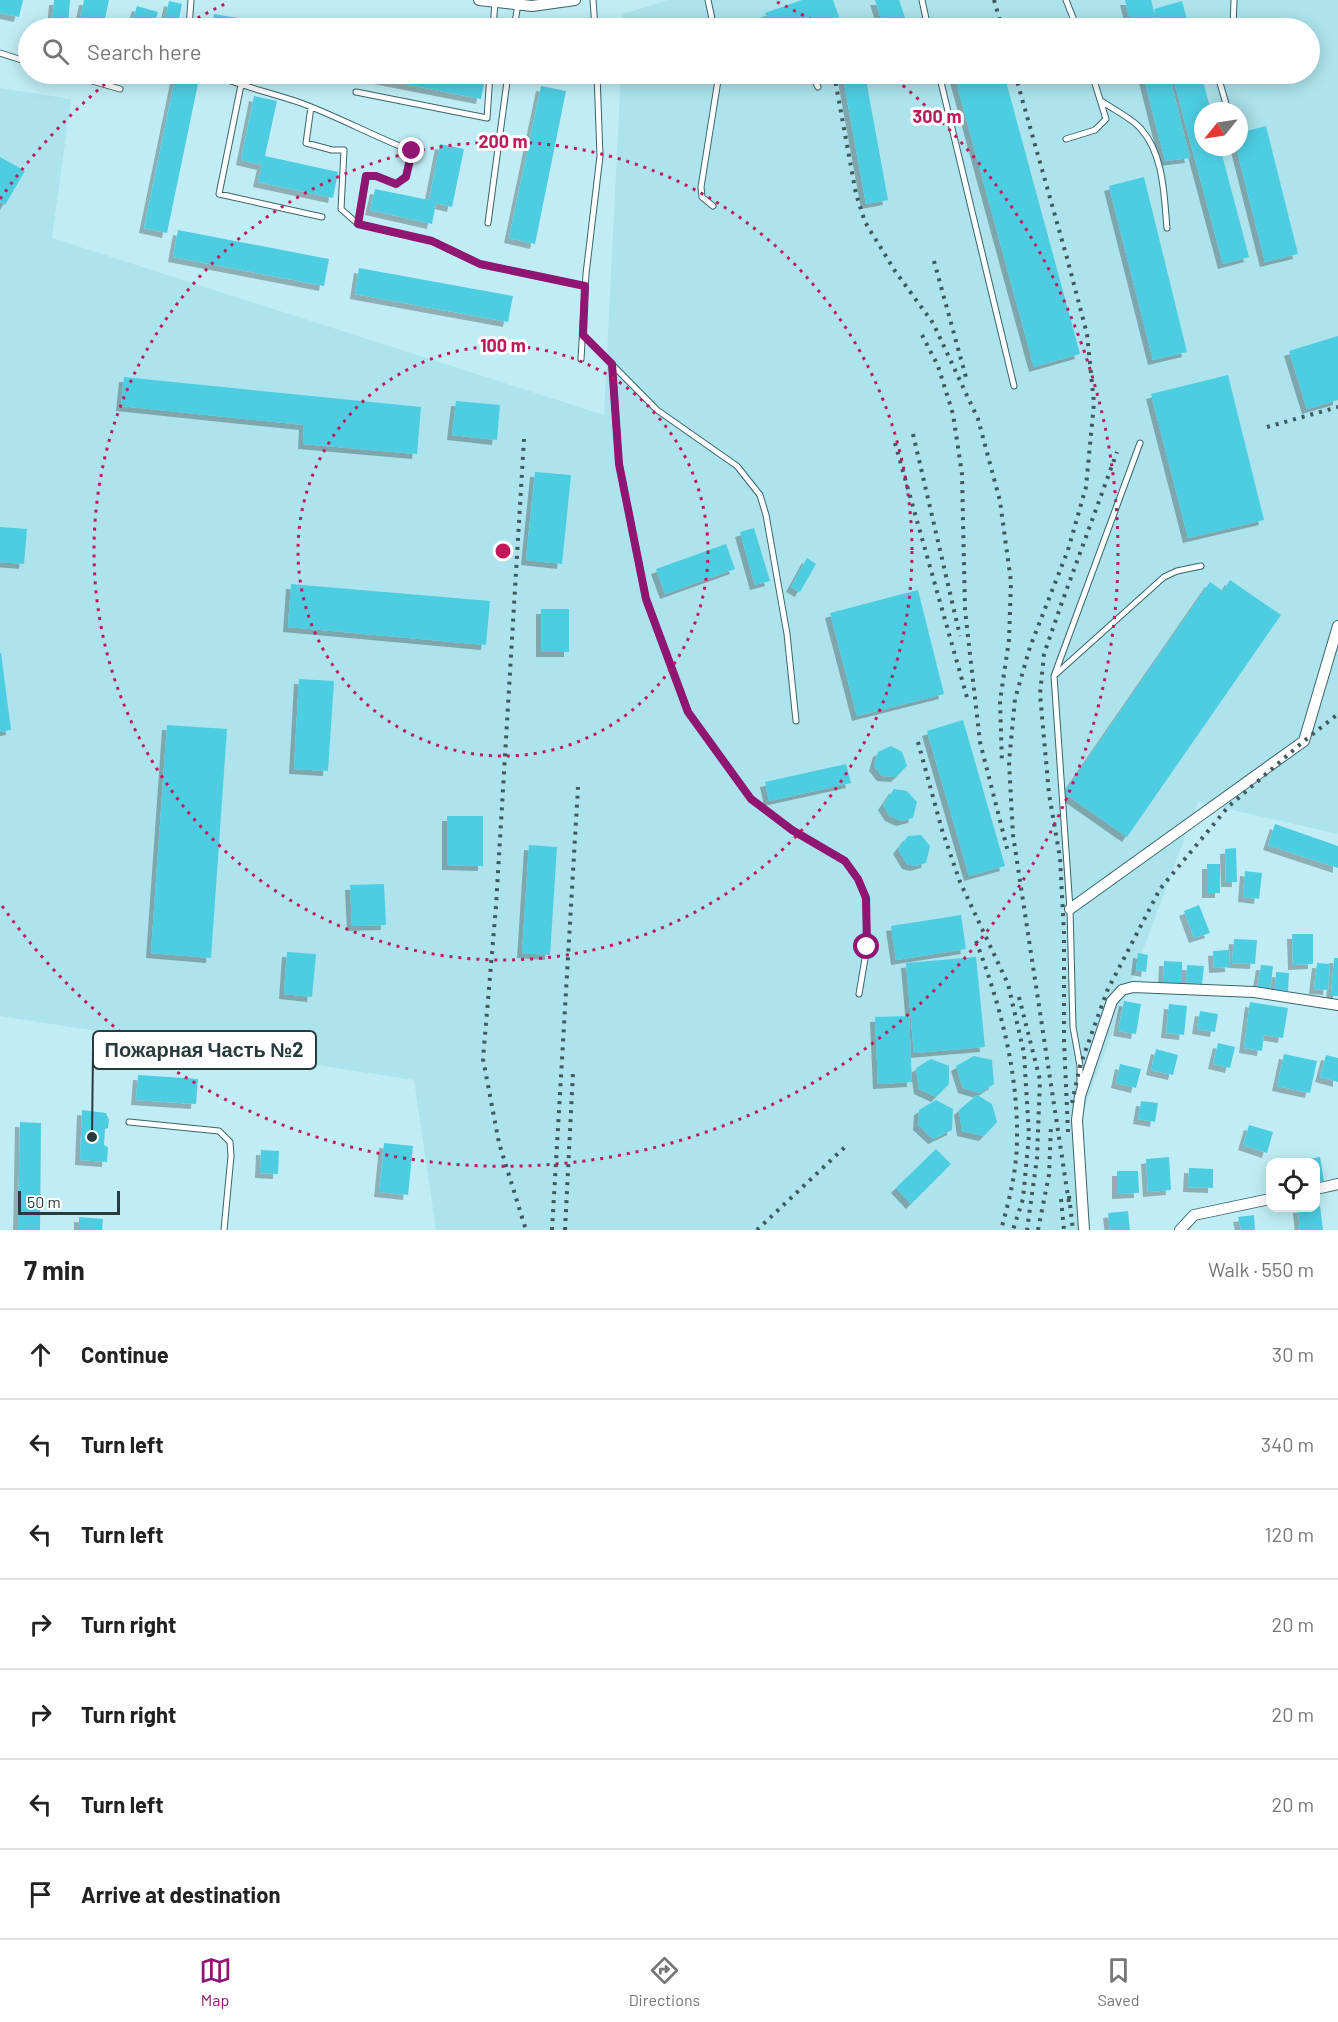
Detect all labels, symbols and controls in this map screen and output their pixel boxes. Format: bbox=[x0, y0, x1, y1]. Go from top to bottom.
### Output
search box bbox=[18, 18, 1320, 84]
icon: search bbox=[39, 35, 72, 68]
text: Search here bbox=[87, 38, 201, 64]
north arrow bbox=[1194, 102, 1248, 156]
text: 300 m bbox=[913, 105, 961, 127]
text: 200 m bbox=[478, 130, 528, 152]
route end bbox=[398, 137, 424, 163]
text: 100 m bbox=[480, 334, 526, 356]
centre of rings bbox=[493, 541, 513, 561]
route start bbox=[853, 933, 879, 959]
callout: Пожарная Часть №2 bbox=[93, 1031, 316, 1069]
text: Пожарная Часть №2 bbox=[105, 1037, 303, 1061]
map controls bbox=[1266, 1158, 1320, 1212]
button: locate bbox=[1266, 1158, 1320, 1212]
scale bar bbox=[18, 1188, 120, 1216]
text: 50 m bbox=[27, 1192, 61, 1211]
text: 7 min bbox=[24, 1254, 85, 1285]
text: Walk · 550 m bbox=[1208, 1257, 1314, 1281]
icon: ahead bbox=[24, 1338, 57, 1371]
text: Continue bbox=[81, 1341, 169, 1367]
text: 30 m bbox=[1272, 1342, 1314, 1366]
icon: left bbox=[24, 1428, 57, 1461]
text: Turn left bbox=[81, 1431, 164, 1457]
text: 340 m bbox=[1261, 1432, 1314, 1456]
icon: left bbox=[24, 1518, 57, 1551]
text: Turn left bbox=[81, 1521, 164, 1547]
text: 120 m bbox=[1264, 1522, 1314, 1546]
icon: right bbox=[24, 1608, 57, 1641]
text: Turn right bbox=[81, 1611, 176, 1637]
text: 20 m bbox=[1271, 1612, 1314, 1636]
icon: right bbox=[24, 1698, 57, 1731]
text: Turn right bbox=[81, 1701, 176, 1727]
text: 20 m bbox=[1271, 1702, 1314, 1726]
icon: left bbox=[24, 1788, 57, 1821]
text: Turn left bbox=[81, 1791, 164, 1817]
text: 20 m bbox=[1271, 1792, 1314, 1816]
icon: arrive bbox=[24, 1878, 57, 1911]
text: Arrive at destination bbox=[81, 1881, 280, 1907]
tab: Map bbox=[199, 1954, 232, 2009]
tab: Directions bbox=[629, 1954, 700, 2009]
tab: Saved bbox=[1097, 1954, 1139, 2009]

